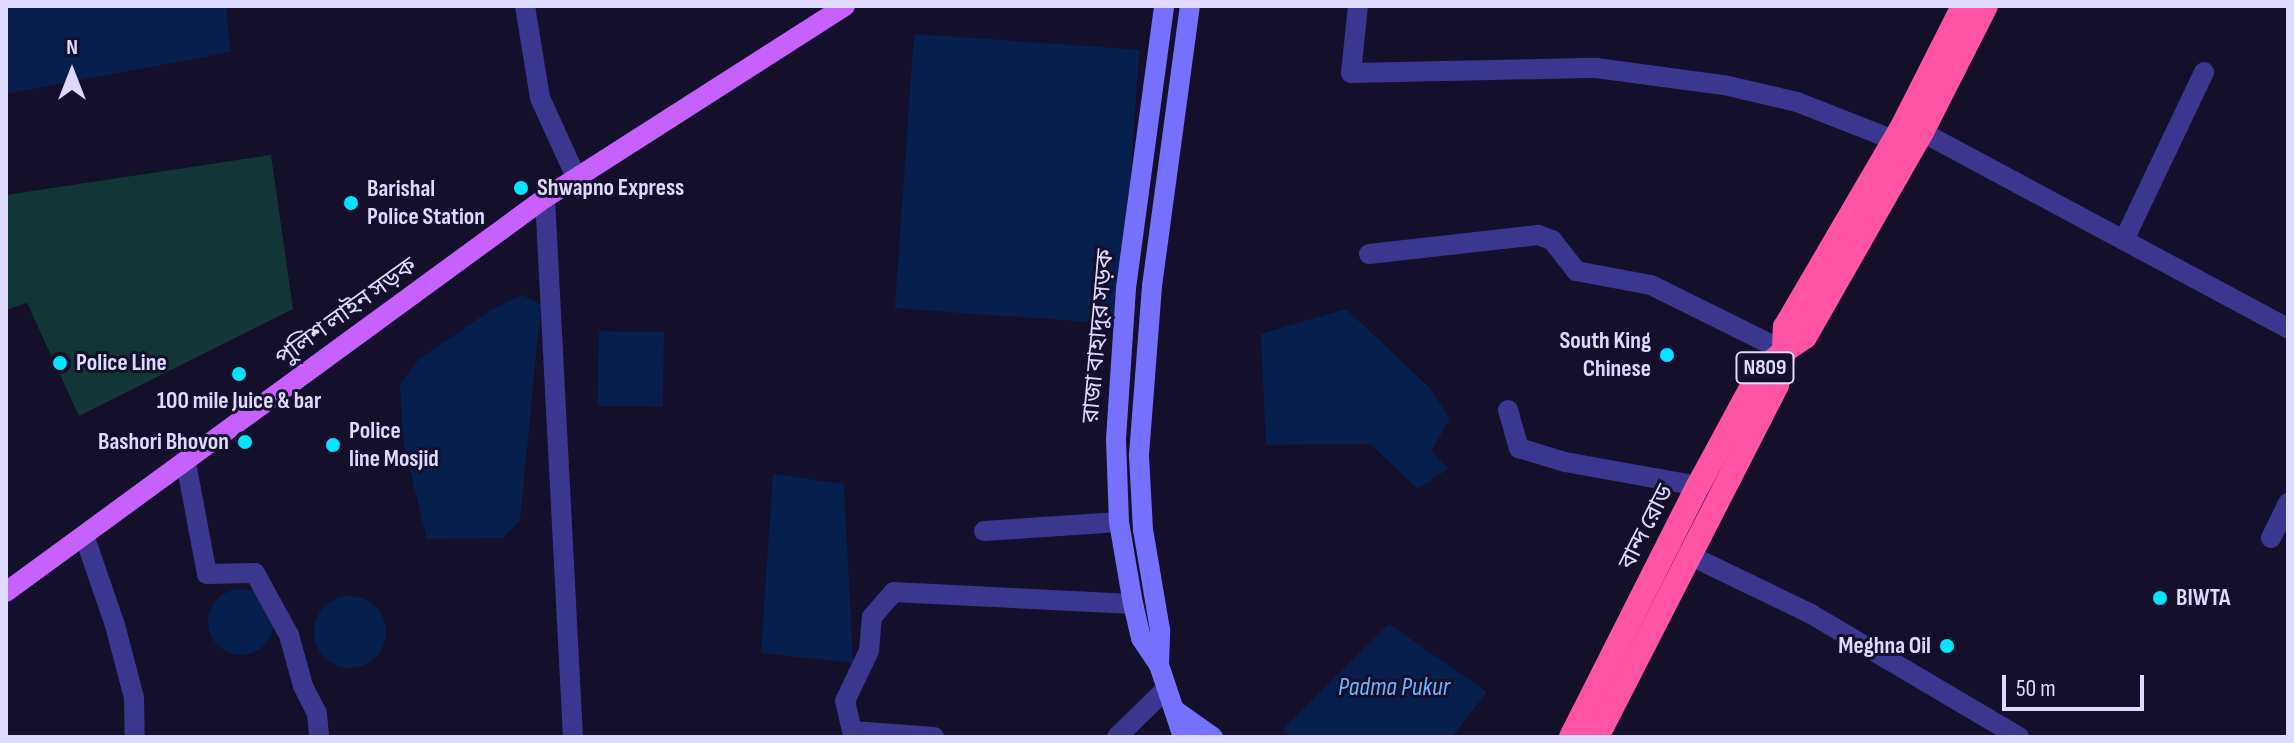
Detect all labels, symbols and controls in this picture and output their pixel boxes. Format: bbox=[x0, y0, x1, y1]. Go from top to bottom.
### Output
north arrow bbox=[32, 32, 112, 112]
text: N bbox=[66, 34, 78, 61]
place label: Shwapno Express bbox=[537, 174, 684, 202]
place label: Barishal Police Station bbox=[367, 175, 485, 231]
marker: Shwapno Express bbox=[512, 179, 530, 197]
marker: Barishal Police Station bbox=[342, 194, 360, 212]
street label: রাজা বাহাদুর সড়ক bbox=[1076, 248, 1120, 424]
street label: পুলিশ লাইন সড়ক bbox=[270, 251, 422, 373]
place label: South King Chinese bbox=[1559, 327, 1651, 383]
marker: South King Chinese bbox=[1658, 346, 1676, 364]
place label: Police Line bbox=[76, 349, 167, 377]
road number: N809 bbox=[1735, 350, 1795, 386]
marker: Police Line bbox=[51, 354, 69, 372]
marker: 100 mile Juice & bar bbox=[230, 365, 248, 383]
place label: 100 mile Juice & bar bbox=[157, 387, 321, 415]
place label: Police line Mosjid bbox=[349, 417, 439, 473]
place label: Bashori Bhovon bbox=[98, 428, 229, 456]
marker: Bashori Bhovon bbox=[236, 433, 254, 451]
marker: Police line Mosjid bbox=[324, 436, 342, 454]
street label: বান্দ রোড bbox=[1612, 480, 1680, 574]
place label: BIWTA bbox=[2176, 584, 2230, 612]
marker: BIWTA bbox=[2151, 589, 2169, 607]
place label: Meghna Oil bbox=[1838, 632, 1931, 660]
marker: Meghna Oil bbox=[1938, 637, 1956, 655]
scale bar bbox=[2006, 659, 2148, 709]
water label: Padma Pukur bbox=[1338, 672, 1450, 704]
text: 50 m bbox=[2016, 674, 2056, 703]

